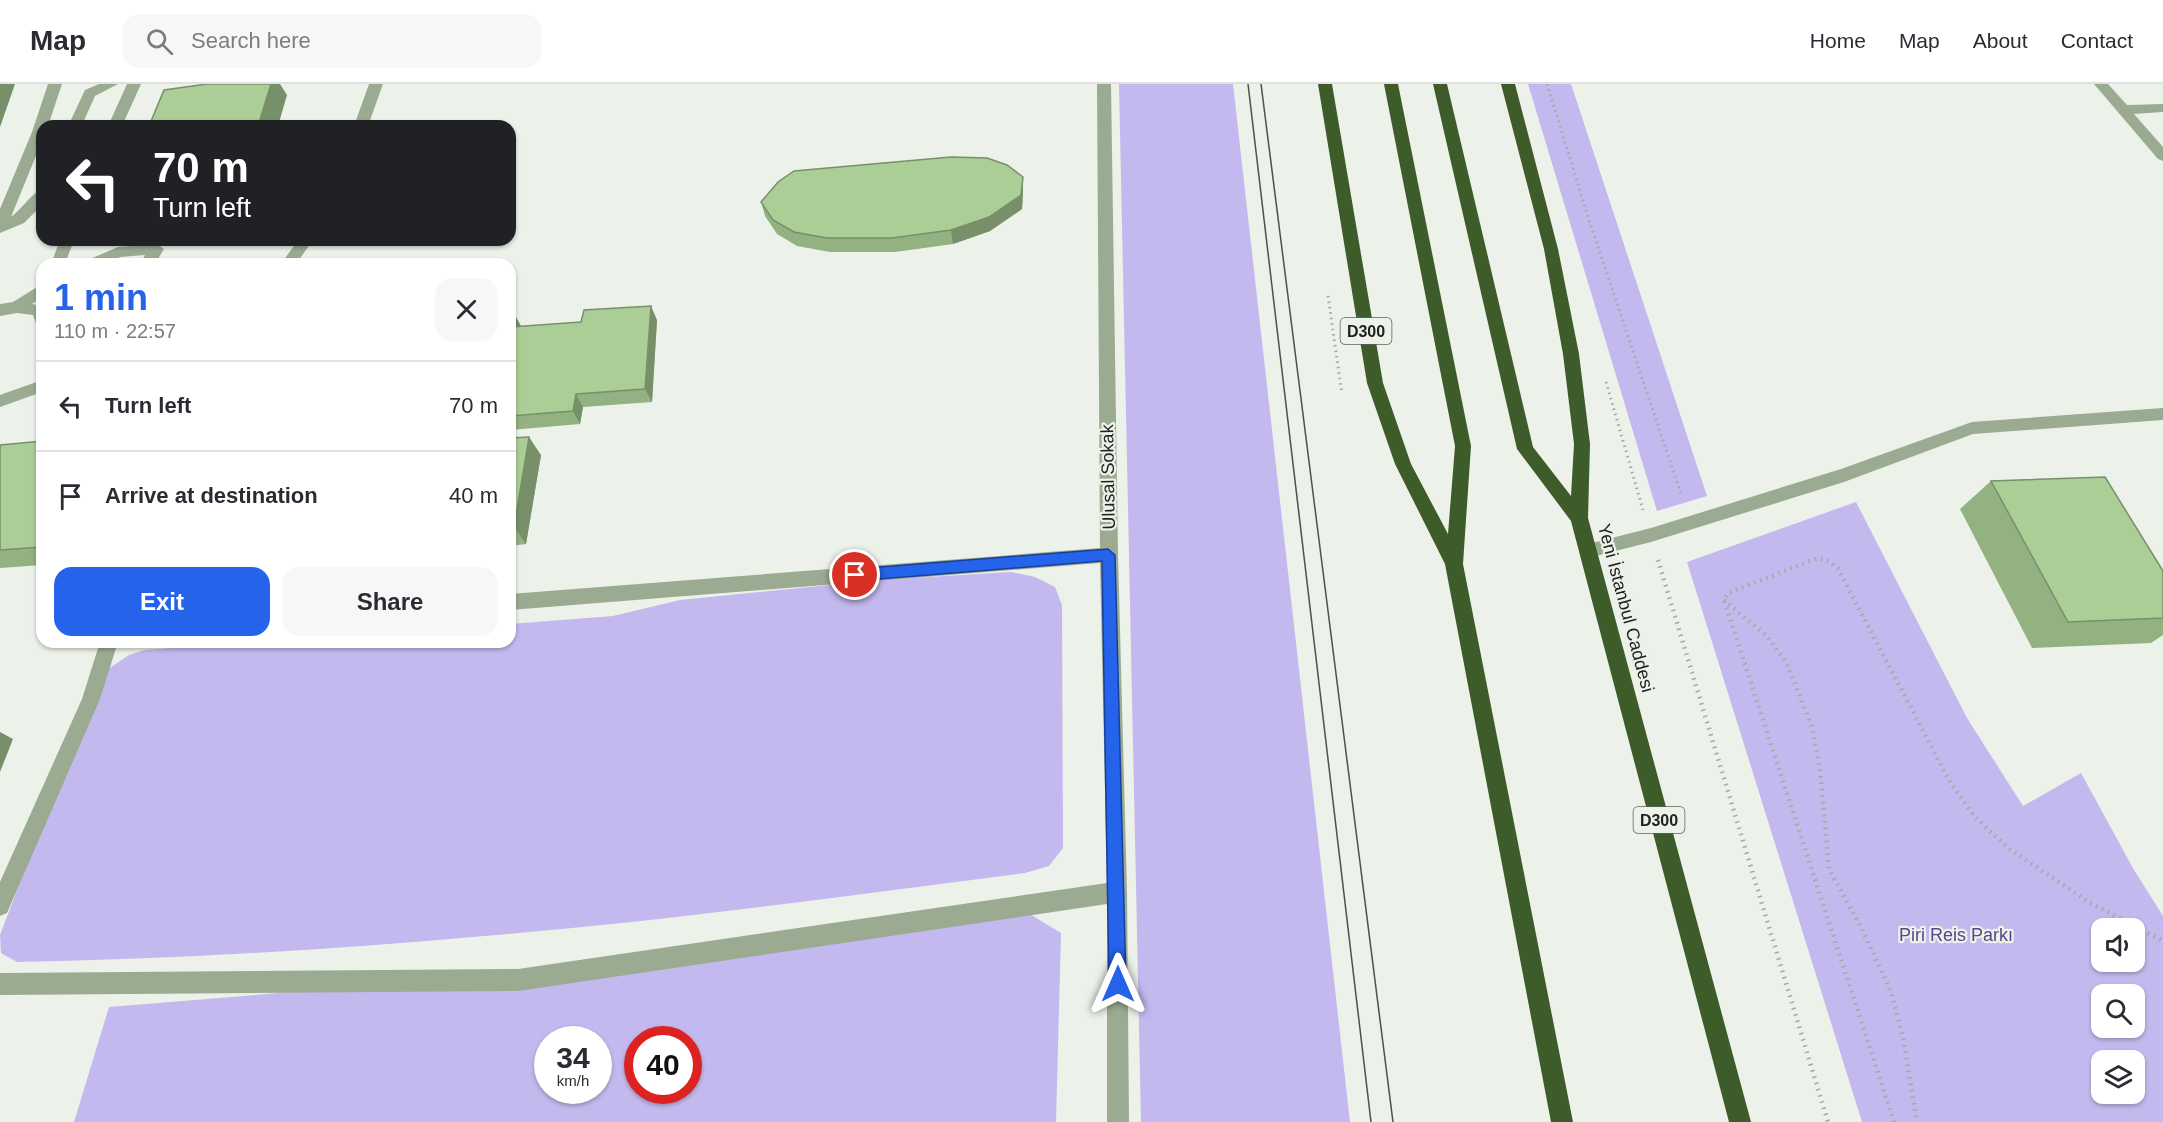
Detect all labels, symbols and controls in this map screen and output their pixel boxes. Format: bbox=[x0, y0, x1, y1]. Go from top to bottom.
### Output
search box bbox=[122, 14, 542, 68]
text: Map bbox=[30, 25, 86, 56]
icon: search bbox=[143, 25, 176, 58]
text: Search here bbox=[191, 28, 311, 53]
text: Home bbox=[1810, 29, 1866, 52]
text: Map bbox=[1899, 29, 1940, 52]
text: About bbox=[1973, 29, 2028, 52]
text: Contact bbox=[2061, 29, 2133, 52]
icon: left bbox=[54, 144, 132, 222]
text: 70 m bbox=[153, 144, 249, 191]
text: Turn left bbox=[153, 193, 251, 223]
text: 1 min bbox=[54, 277, 148, 318]
button: close bbox=[435, 278, 498, 341]
road number: D300 bbox=[1340, 318, 1392, 344]
text: 110 m · 22:57 bbox=[54, 320, 176, 342]
icon: left bbox=[54, 390, 87, 423]
text: Turn left bbox=[105, 393, 191, 418]
text: 70 m bbox=[449, 393, 498, 418]
street label: Ulusal Sokak bbox=[1097, 423, 1119, 530]
icon: arrive bbox=[54, 480, 87, 513]
text: Arrive at destination bbox=[105, 483, 318, 508]
text: 40 m bbox=[449, 483, 498, 508]
street label: Yeni İstanbul Caddesi bbox=[1594, 522, 1658, 694]
pin bbox=[829, 549, 880, 600]
icon: arrive bbox=[838, 558, 871, 591]
button: Exit bbox=[54, 567, 270, 636]
button: Share bbox=[282, 567, 498, 636]
road number: D300 bbox=[1634, 807, 1684, 833]
map controls bbox=[2091, 918, 2145, 1104]
button: sound bbox=[2091, 918, 2145, 972]
park label: Piri Reis Parkı bbox=[1899, 925, 2013, 945]
position arrow bbox=[1086, 952, 1150, 1016]
button: search bbox=[2091, 984, 2145, 1038]
speed limit sign: 40 bbox=[624, 1026, 702, 1104]
text: 34 bbox=[556, 1041, 590, 1074]
button: layers bbox=[2091, 1050, 2145, 1104]
text: km/h bbox=[557, 1072, 589, 1089]

